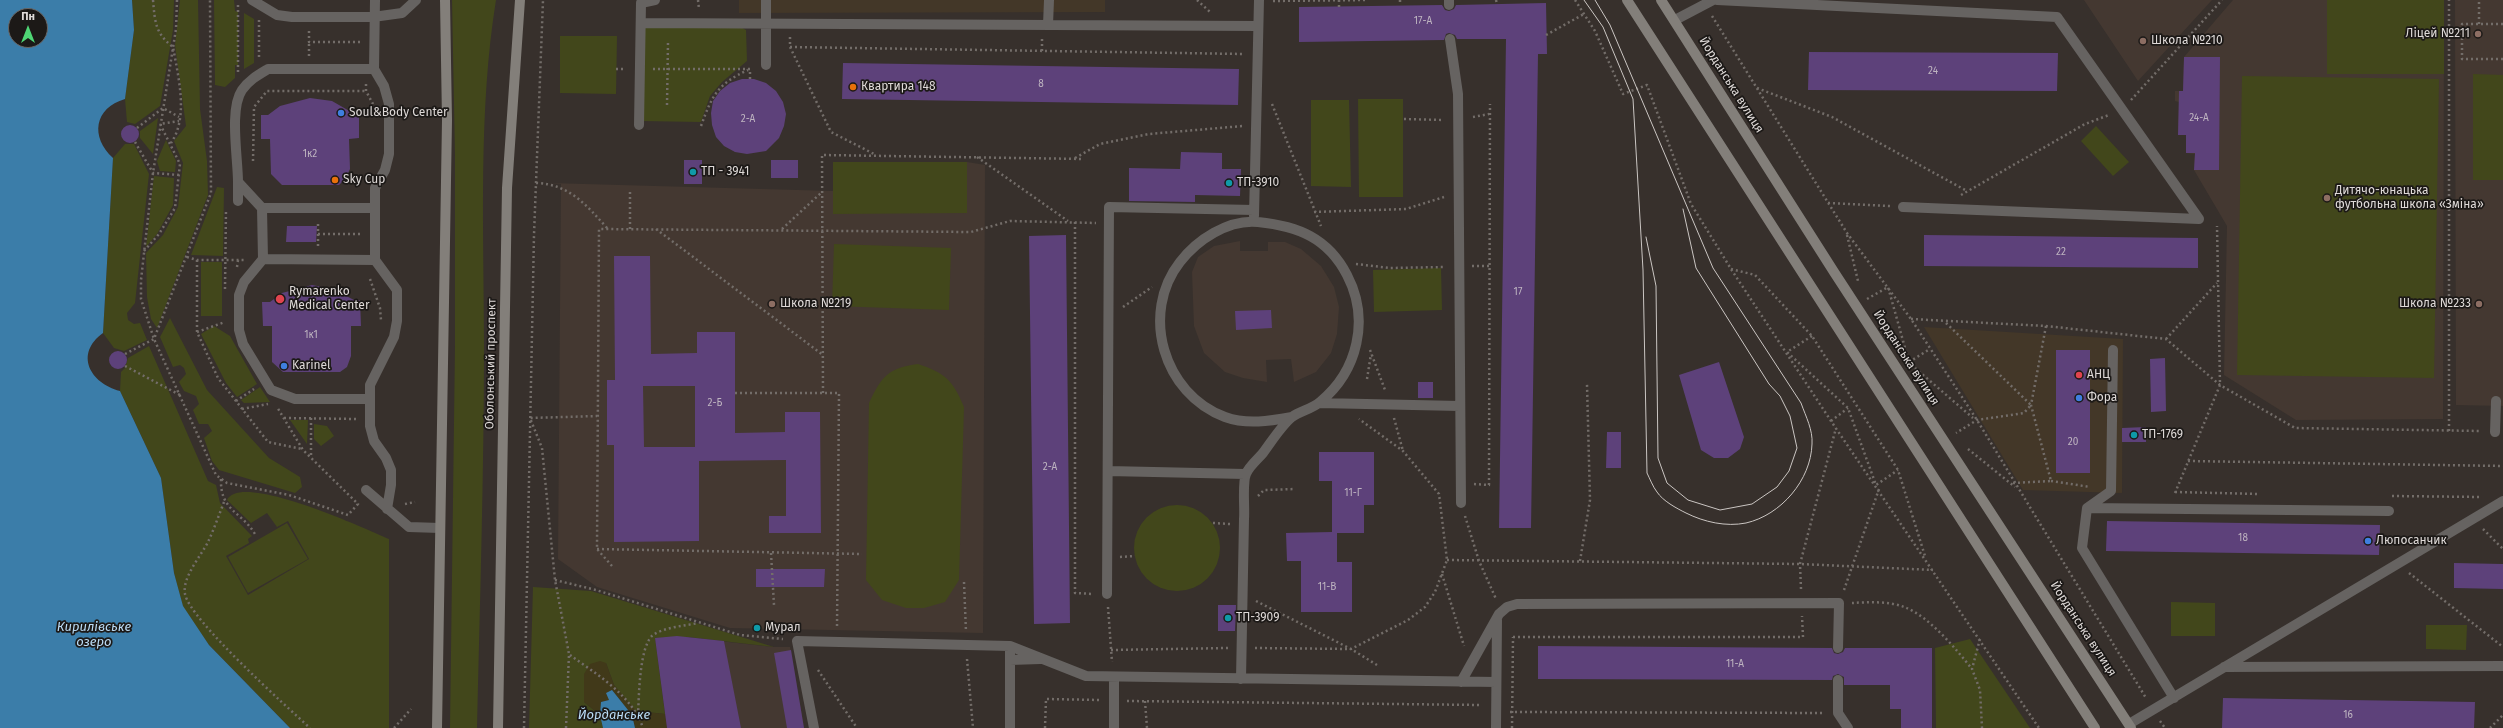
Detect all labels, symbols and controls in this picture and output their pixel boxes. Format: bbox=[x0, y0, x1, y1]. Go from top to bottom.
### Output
north arrow bbox=[8, 8, 48, 48]
text: Пн bbox=[21, 10, 35, 23]
house number: 17-А bbox=[1414, 15, 1432, 27]
place label: Ліцей №211 bbox=[2406, 27, 2470, 41]
marker: Ліцей №211 bbox=[2473, 29, 2483, 39]
street label: Йорданська вулиця bbox=[1696, 34, 1766, 136]
place label: Школа №210 bbox=[2151, 34, 2223, 48]
marker: Школа №210 bbox=[2138, 36, 2148, 46]
house number: 24 bbox=[1928, 65, 1938, 77]
house number: 8 bbox=[1038, 78, 1044, 90]
place label: Квартира 148 bbox=[861, 80, 936, 94]
marker: Квартира 148 bbox=[848, 82, 858, 92]
place label: Soul&Body Center bbox=[349, 106, 448, 120]
marker: Soul&Body Center bbox=[336, 108, 346, 118]
house number: 24-А bbox=[2189, 112, 2209, 124]
house number: 2-А bbox=[741, 113, 755, 125]
house number: 1к2 bbox=[303, 148, 317, 160]
place label: ТП - 3941 bbox=[701, 165, 749, 179]
marker: ТП - 3941 bbox=[688, 167, 698, 177]
place label: Sky Cup bbox=[343, 173, 385, 187]
marker: Sky Cup bbox=[330, 175, 340, 185]
place label: ТП-3910 bbox=[1237, 176, 1279, 190]
marker: ТП-3910 bbox=[1224, 178, 1234, 188]
place label: Дитячо-юнацька футбольна школа «Зміна» bbox=[2335, 184, 2484, 212]
marker: Дитячо-юнацька футбольна школа «Зміна» bbox=[2322, 193, 2332, 203]
house number: 22 bbox=[2056, 246, 2066, 258]
place label: Rymarenko Medical Center bbox=[289, 285, 370, 313]
house number: 17 bbox=[1514, 286, 1522, 298]
marker: Rymarenko Medical Center bbox=[274, 293, 286, 305]
place label: Школа №219 bbox=[780, 297, 851, 311]
place label: Школа №233 bbox=[2399, 297, 2471, 311]
street label: Оболонський проспект bbox=[483, 298, 499, 430]
marker: Школа №219 bbox=[767, 299, 777, 309]
marker: Школа №233 bbox=[2474, 299, 2484, 309]
street label: Йорданська вулиця bbox=[1870, 308, 1942, 408]
house number: 1к1 bbox=[304, 329, 318, 341]
place label: Karinel bbox=[292, 359, 331, 373]
marker: Karinel bbox=[279, 361, 289, 371]
place label: АНЦ bbox=[2087, 368, 2110, 382]
marker: АНЦ bbox=[2074, 370, 2084, 380]
place label: Фора bbox=[2087, 391, 2117, 405]
marker: Фора bbox=[2074, 393, 2084, 403]
house number: 2-Б bbox=[708, 397, 722, 409]
place label: ТП-1769 bbox=[2142, 428, 2183, 442]
marker: ТП-1769 bbox=[2129, 430, 2139, 440]
house number: 20 bbox=[2068, 436, 2078, 448]
house number: 2-А bbox=[1043, 461, 1057, 473]
house number: 11-Г bbox=[1344, 487, 1362, 499]
house number: 18 bbox=[2238, 532, 2248, 544]
place label: Люпосанчик bbox=[2376, 534, 2447, 548]
marker: Люпосанчик bbox=[2363, 536, 2373, 546]
street label: Йорданська вулиця bbox=[2047, 579, 2119, 679]
house number: 11-В bbox=[1318, 581, 1336, 593]
place label: ТП-3909 bbox=[1236, 611, 1279, 625]
marker: ТП-3909 bbox=[1223, 613, 1233, 623]
water label: Кирилівське озеро bbox=[57, 619, 131, 650]
place label: Мурал bbox=[765, 621, 801, 635]
marker: Мурал bbox=[752, 623, 762, 633]
house number: 11-А bbox=[1726, 658, 1744, 670]
water label: Йорданське bbox=[578, 707, 650, 723]
house number: 16 bbox=[2343, 709, 2353, 721]

